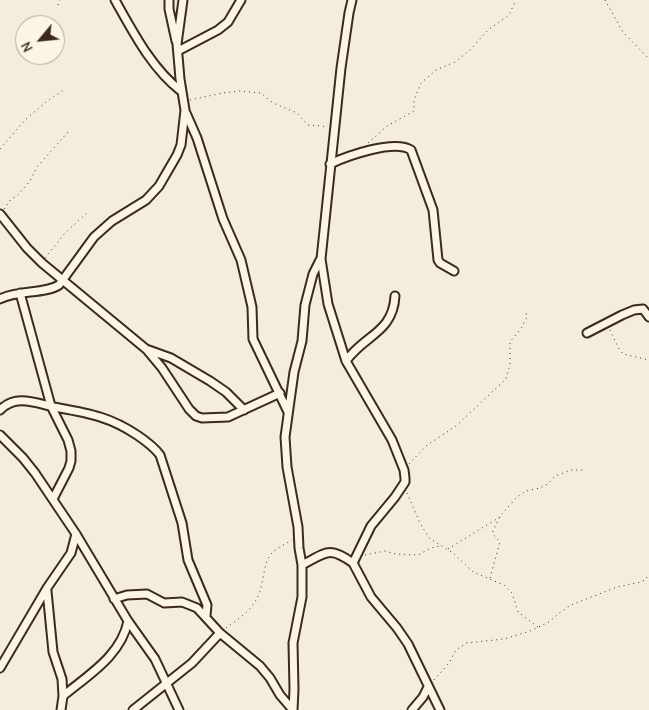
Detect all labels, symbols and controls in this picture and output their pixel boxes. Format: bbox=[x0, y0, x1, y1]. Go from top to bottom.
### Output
north arrow bbox=[15, 15, 65, 65]
text: N bbox=[18, 39, 37, 55]

